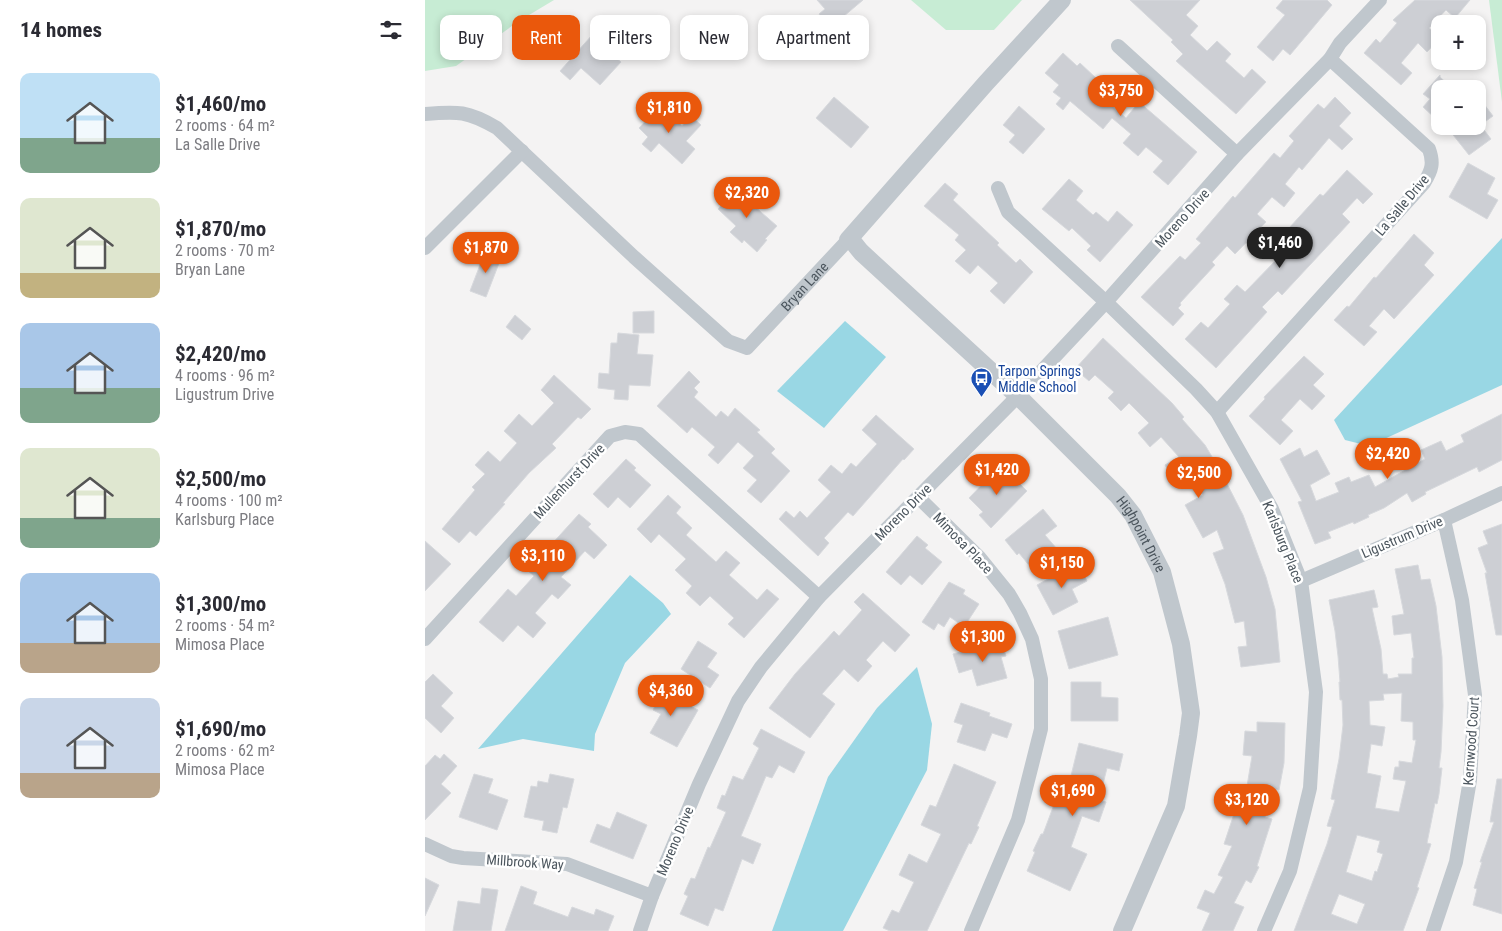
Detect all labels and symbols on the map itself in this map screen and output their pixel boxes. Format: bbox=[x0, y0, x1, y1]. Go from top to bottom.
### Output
pin: $3,750 bbox=[1080, 74, 1162, 117]
pin: $1,810 bbox=[628, 92, 710, 134]
street label: La Salle Drive bbox=[1372, 171, 1432, 239]
pin: $2,320 bbox=[706, 176, 788, 219]
street label: Moreno Drive bbox=[1152, 185, 1213, 251]
pin: $1,460 bbox=[1239, 226, 1321, 269]
pin: $1,870 bbox=[445, 232, 527, 274]
street label: Bryan Lane bbox=[778, 258, 832, 314]
place label: Tarpon Springs Middle School bbox=[998, 363, 1081, 395]
bus stop icon: Tarpon Springs Middle School bbox=[970, 367, 994, 398]
pin: $2,420 bbox=[1347, 438, 1429, 480]
street label: Mullenhurst Drive bbox=[530, 440, 608, 522]
pin: $1,420 bbox=[956, 454, 1038, 496]
pin: $2,500 bbox=[1158, 456, 1240, 499]
street label: Moreno Drive bbox=[871, 480, 935, 544]
street label: Highpoint Drive bbox=[1113, 493, 1169, 575]
street label: Karlsburg Place bbox=[1259, 499, 1307, 586]
street label: Mimosa Place bbox=[930, 509, 996, 577]
street label: Ligustrum Drive bbox=[1359, 513, 1445, 561]
pin: $3,110 bbox=[502, 540, 584, 582]
pin: $1,150 bbox=[1021, 546, 1103, 589]
pin: $1,300 bbox=[942, 620, 1024, 663]
pin: $4,360 bbox=[630, 674, 712, 717]
street label: Kernwood Court bbox=[1460, 696, 1482, 786]
pin: $1,690 bbox=[1032, 774, 1114, 817]
pin: $3,120 bbox=[1206, 784, 1288, 826]
street label: Moreno Drive bbox=[653, 804, 697, 878]
street label: Millbrook Way bbox=[486, 851, 564, 873]

